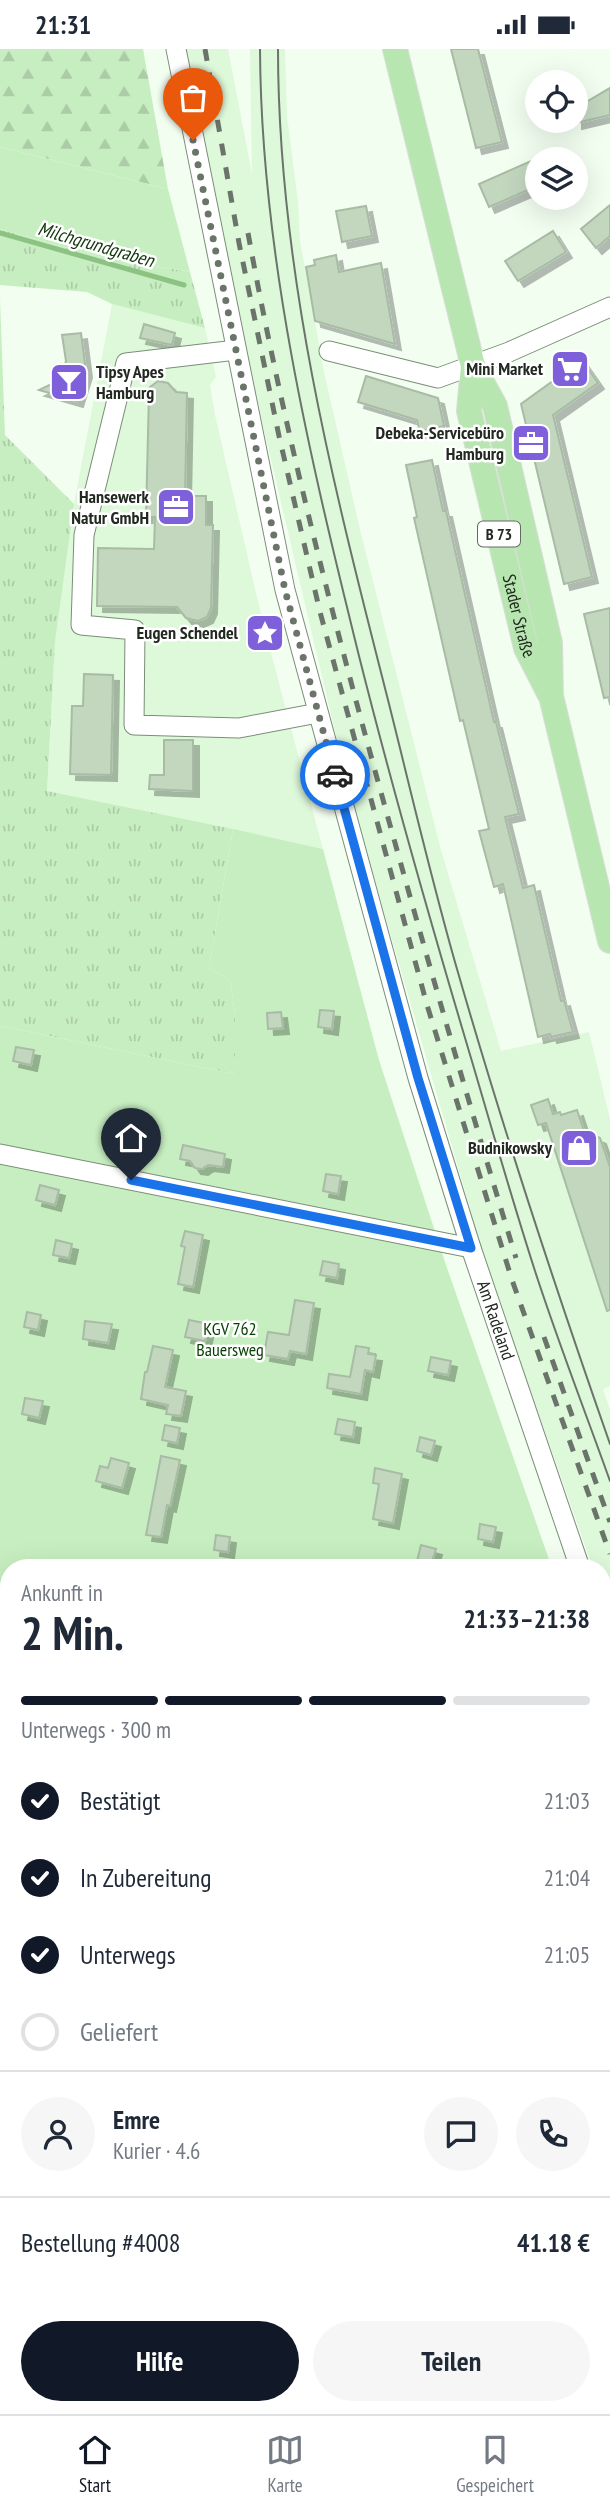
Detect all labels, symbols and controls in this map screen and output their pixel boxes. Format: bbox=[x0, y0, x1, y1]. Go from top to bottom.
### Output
text: 21:31 bbox=[35, 8, 91, 41]
pin bbox=[163, 68, 223, 140]
map controls bbox=[525, 70, 588, 210]
button: locate bbox=[525, 70, 588, 133]
icon: bag bbox=[174, 79, 212, 117]
button: layers bbox=[525, 147, 588, 210]
water label: Milchgrundgraben bbox=[35, 216, 158, 272]
supermarket icon: Mini Market bbox=[549, 348, 591, 390]
place label: Mini Market bbox=[466, 357, 544, 380]
place label: Tipsy Apes Hamburg bbox=[96, 360, 164, 404]
bar icon: Tipsy Apes Hamburg bbox=[48, 361, 90, 403]
place label: Debeka-Servicebüro Hamburg bbox=[376, 421, 504, 465]
office icon: Debeka-Servicebüro Hamburg bbox=[510, 422, 552, 464]
place label: Hansewerk Natur GmbH bbox=[71, 485, 150, 529]
office icon: Hansewerk Natur GmbH bbox=[155, 486, 197, 528]
road number: B 73 bbox=[478, 521, 520, 547]
street label: Stader Straße bbox=[498, 572, 541, 661]
place icon: Eugen Schendel bbox=[244, 612, 286, 654]
place label: Eugen Schendel bbox=[137, 621, 239, 644]
courier bbox=[300, 740, 370, 810]
icon: car bbox=[316, 756, 354, 794]
pin bbox=[101, 1108, 161, 1180]
icon: home bbox=[112, 1119, 150, 1157]
shop icon: Budnikowsky bbox=[558, 1127, 600, 1169]
place label: Budnikowsky bbox=[468, 1136, 553, 1159]
street label: Am Radeland bbox=[472, 1277, 520, 1363]
park label: KGV 762 Bauersweg bbox=[196, 1317, 264, 1361]
text: Ankunft in bbox=[21, 1578, 103, 1607]
text: 21:33–21:38 bbox=[463, 1602, 590, 1635]
text: 2 Min. bbox=[21, 1603, 124, 1663]
text: Unterwegs · 300 m bbox=[21, 1715, 171, 1744]
icon: check bbox=[21, 1782, 59, 1820]
text: Bestätigt bbox=[80, 1784, 161, 1817]
text: 21:03 bbox=[544, 1786, 590, 1815]
icon: check bbox=[21, 1859, 59, 1897]
text: In Zubereitung bbox=[80, 1861, 211, 1894]
text: 21:04 bbox=[544, 1863, 590, 1892]
icon: check bbox=[21, 1936, 59, 1974]
text: Unterwegs bbox=[80, 1938, 175, 1971]
text: 21:05 bbox=[544, 1940, 590, 1969]
text: Geliefert bbox=[80, 2015, 158, 2048]
button: person bbox=[21, 2097, 95, 2171]
button: chat bbox=[424, 2097, 498, 2171]
button: phone bbox=[516, 2097, 590, 2171]
text: Emre bbox=[113, 2103, 160, 2136]
text: Kurier · 4.6 bbox=[113, 2136, 200, 2165]
text: Bestellung #4008 bbox=[21, 2226, 181, 2259]
text: 41.18 € bbox=[517, 2226, 590, 2259]
button: Hilfe bbox=[21, 2321, 299, 2401]
button: Teilen bbox=[313, 2321, 590, 2401]
tab: Start bbox=[76, 2431, 114, 2497]
tab: Karte bbox=[266, 2431, 304, 2497]
tab: Gespeichert bbox=[456, 2431, 534, 2497]

